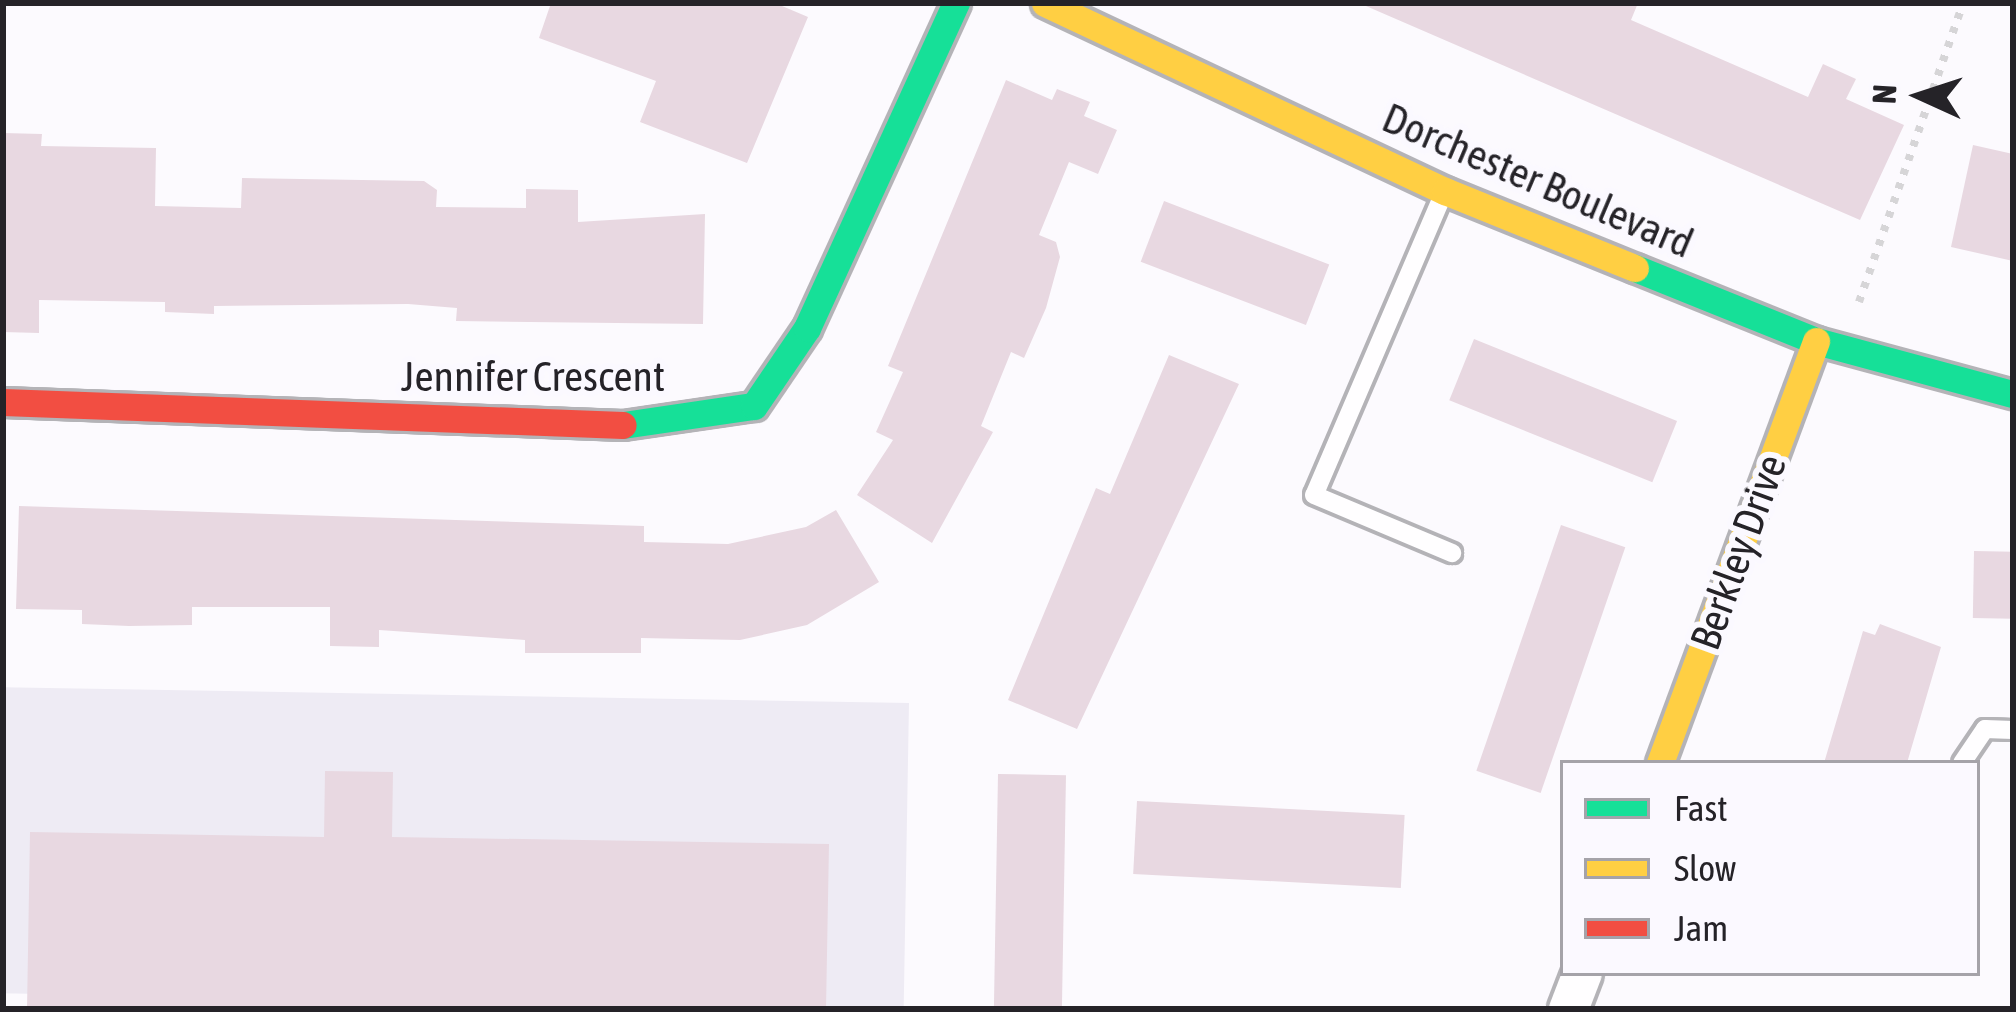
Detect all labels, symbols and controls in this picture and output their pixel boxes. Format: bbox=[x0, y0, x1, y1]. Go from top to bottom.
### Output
north arrow bbox=[1860, 36, 1980, 156]
text: N bbox=[1865, 83, 1904, 105]
street label: Dorchester Boulevard bbox=[1375, 92, 1701, 268]
street label: Jennifer Crescent bbox=[401, 351, 665, 401]
street label: Berkley Drive bbox=[1679, 448, 1797, 656]
legend bbox=[1560, 760, 1980, 976]
text: Fast bbox=[1674, 787, 1728, 829]
text: Slow bbox=[1674, 847, 1736, 889]
text: Jam bbox=[1674, 907, 1728, 949]

